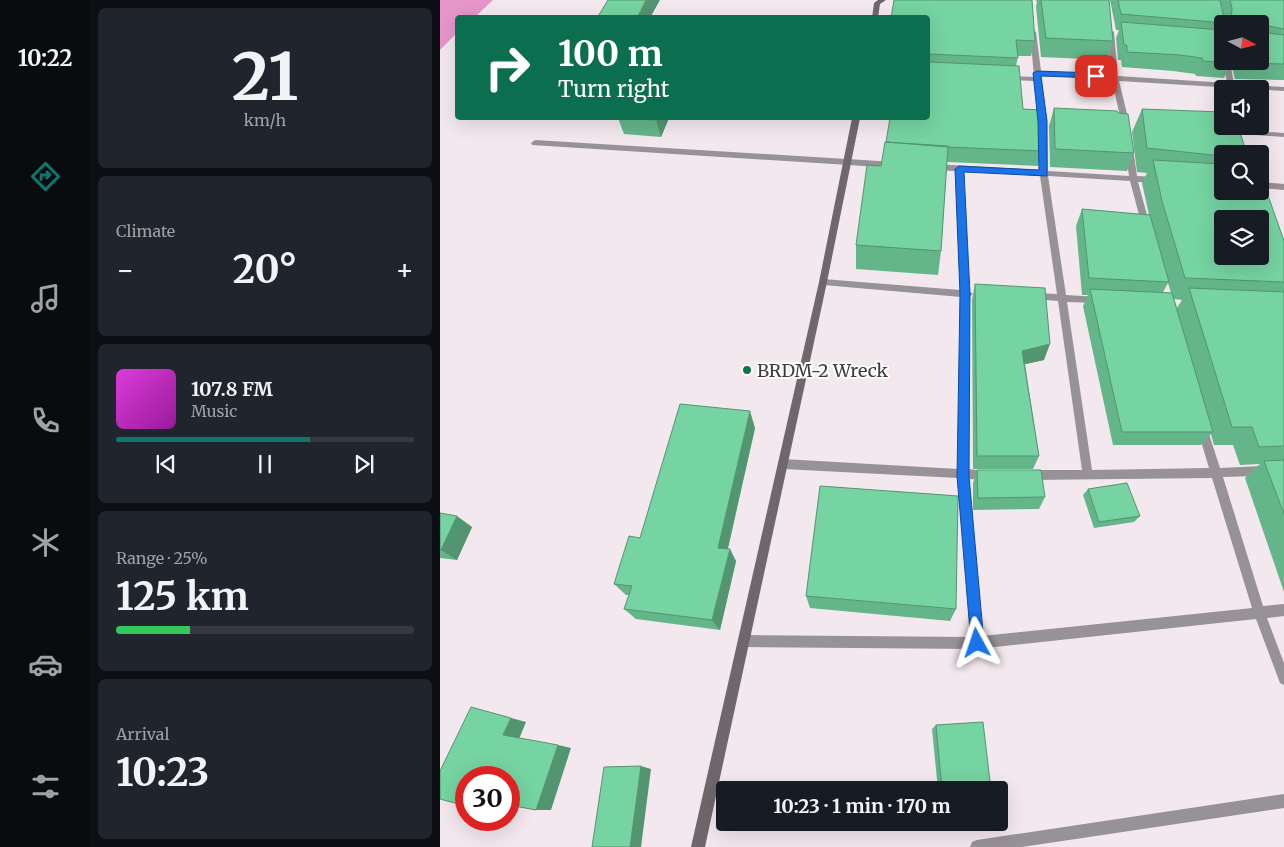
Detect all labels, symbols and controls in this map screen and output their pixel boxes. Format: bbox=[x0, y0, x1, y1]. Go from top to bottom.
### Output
north arrow bbox=[1214, 15, 1269, 70]
map controls bbox=[1214, 15, 1269, 265]
text: 100 m bbox=[558, 32, 663, 76]
icon: right bbox=[475, 35, 540, 100]
text: 21 bbox=[232, 36, 298, 118]
text: 10:22 bbox=[18, 44, 72, 72]
pin bbox=[1075, 55, 1117, 97]
icon: arrive bbox=[1082, 62, 1110, 90]
text: Turn right bbox=[558, 75, 669, 103]
button: sound bbox=[1214, 80, 1269, 135]
text: km/h bbox=[244, 110, 286, 130]
button: search bbox=[1214, 145, 1269, 200]
icon: directions bbox=[28, 159, 63, 194]
button: layers bbox=[1214, 210, 1269, 265]
text: Climate bbox=[116, 221, 175, 241]
text: 20° bbox=[233, 246, 297, 293]
text: − bbox=[116, 252, 135, 288]
text: + bbox=[395, 252, 414, 288]
icon: music bbox=[28, 281, 63, 316]
place label: BRDM-2 Wreck bbox=[757, 359, 889, 382]
marker: BRDM-2 Wreck bbox=[741, 364, 753, 376]
text: 107.8 FM bbox=[191, 377, 273, 401]
text: Music bbox=[191, 401, 237, 421]
icon: phone bbox=[28, 403, 63, 438]
icon: previous bbox=[152, 450, 180, 478]
icon: pause bbox=[251, 450, 279, 478]
icon: next bbox=[350, 450, 378, 478]
icon: climate bbox=[28, 525, 63, 560]
text: Range · 25% bbox=[116, 548, 207, 568]
text: 125 km bbox=[116, 573, 249, 620]
position arrow bbox=[950, 616, 1002, 668]
icon: car bbox=[28, 647, 63, 682]
text: Arrival bbox=[116, 724, 169, 744]
text: 10:23 bbox=[116, 749, 209, 796]
speed limit sign: 30 bbox=[455, 766, 520, 831]
icon: filters bbox=[28, 769, 63, 804]
text: 10:23 · 1 min · 170 m bbox=[773, 794, 951, 818]

